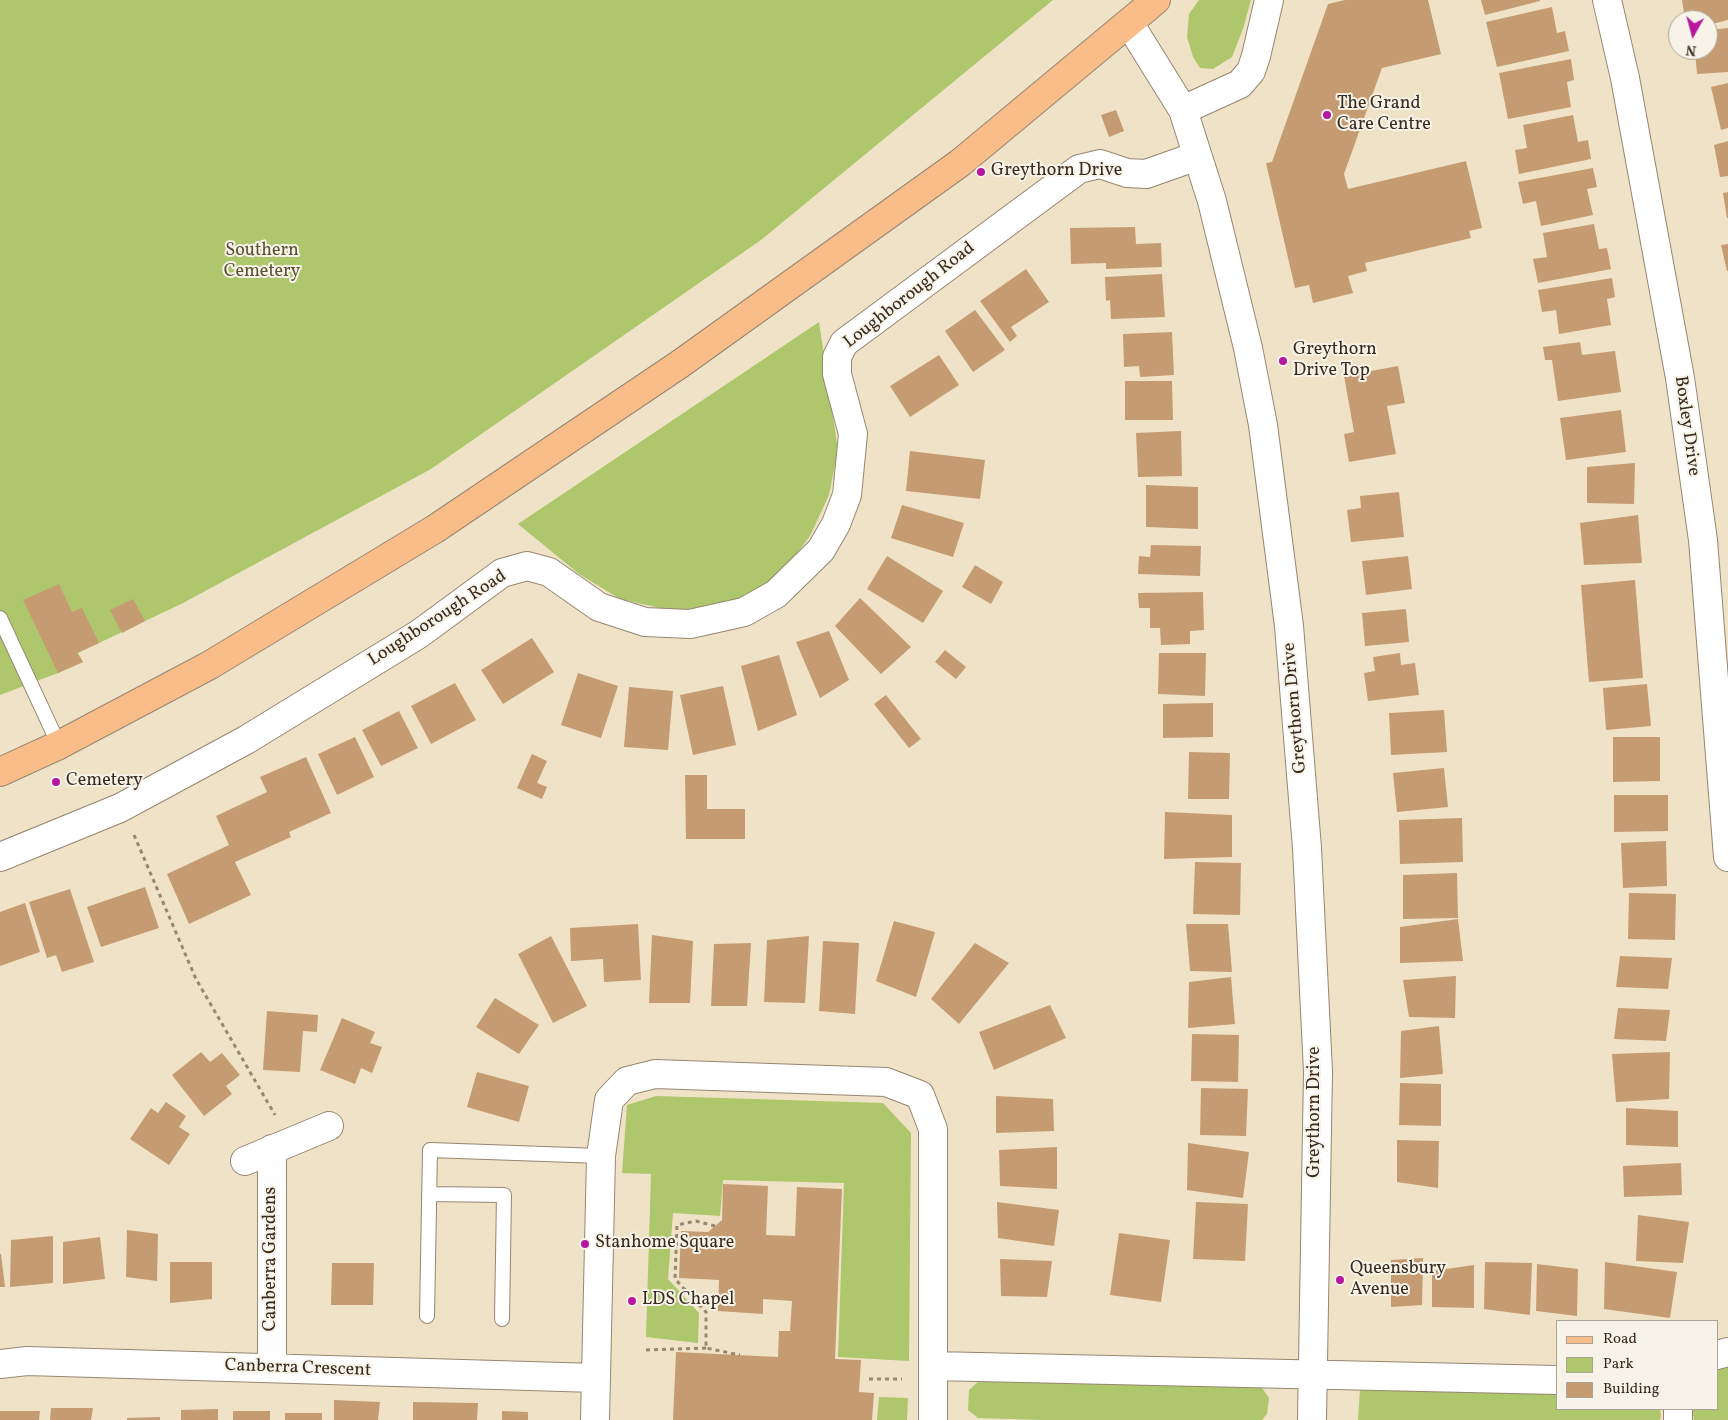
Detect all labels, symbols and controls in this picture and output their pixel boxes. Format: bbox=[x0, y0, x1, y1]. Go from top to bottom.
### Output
north arrow bbox=[1668, 10, 1718, 60]
text: N bbox=[1685, 39, 1697, 59]
place label: The Grand Care Centre bbox=[1337, 94, 1431, 136]
marker: The Grand Care Centre bbox=[1321, 109, 1333, 121]
place label: Greythorn Drive bbox=[991, 161, 1122, 183]
marker: Greythorn Drive bbox=[975, 166, 987, 178]
street label: Loughborough Road bbox=[840, 238, 980, 354]
park label: Southern Cemetery bbox=[224, 241, 300, 284]
place label: Greythorn Drive Top bbox=[1293, 340, 1377, 382]
marker: Greythorn Drive Top bbox=[1277, 355, 1289, 367]
street label: Boxley Drive bbox=[1668, 375, 1704, 477]
street label: Loughborough Road bbox=[365, 566, 511, 672]
street label: Greythorn Drive bbox=[1280, 642, 1312, 774]
place label: Cemetery bbox=[66, 771, 143, 793]
marker: Cemetery bbox=[50, 776, 62, 788]
street label: Greythorn Drive bbox=[1305, 1046, 1327, 1178]
street label: Canberra Gardens bbox=[261, 1187, 283, 1331]
place label: Stanhome Square bbox=[595, 1233, 734, 1255]
marker: Stanhome Square bbox=[579, 1238, 591, 1250]
place label: Queensbury Avenue bbox=[1350, 1259, 1446, 1302]
marker: Queensbury Avenue bbox=[1334, 1274, 1346, 1286]
place label: LDS Chapel bbox=[642, 1290, 734, 1312]
marker: LDS Chapel bbox=[626, 1295, 638, 1307]
legend bbox=[1556, 1320, 1718, 1410]
text: Road bbox=[1603, 1329, 1637, 1350]
text: Park bbox=[1603, 1354, 1634, 1375]
street label: Canberra Crescent bbox=[224, 1356, 372, 1382]
text: Building bbox=[1603, 1379, 1659, 1400]

